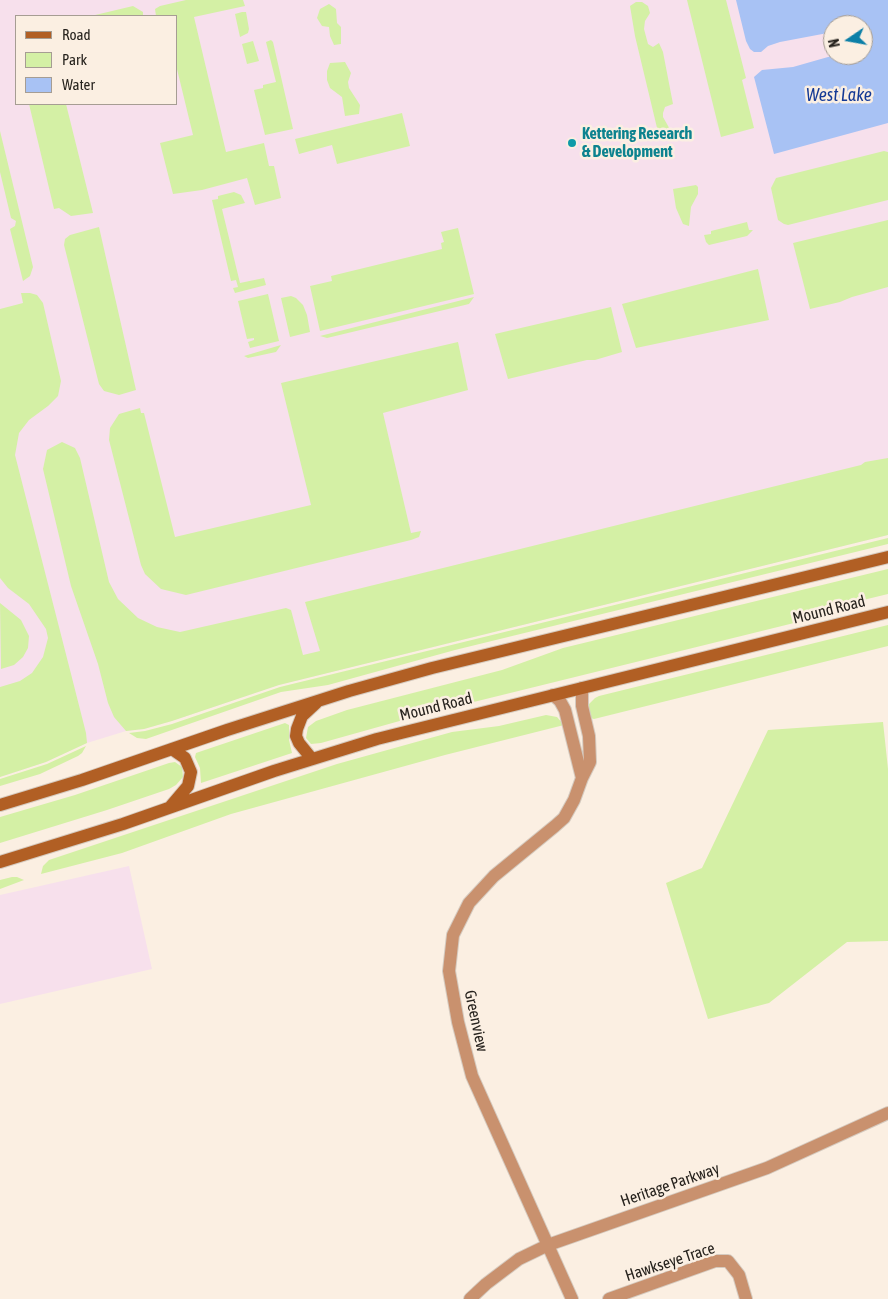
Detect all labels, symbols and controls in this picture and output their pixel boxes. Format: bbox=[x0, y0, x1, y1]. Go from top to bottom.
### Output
legend bbox=[15, 15, 178, 105]
north arrow bbox=[823, 15, 873, 65]
text: Road bbox=[62, 26, 91, 43]
text: N bbox=[826, 37, 843, 49]
text: Park bbox=[62, 51, 87, 68]
text: Water bbox=[62, 76, 95, 93]
water label: West Lake bbox=[806, 84, 872, 106]
place label: Kettering Research & Development bbox=[582, 124, 692, 162]
marker: Kettering Research & Development bbox=[566, 137, 578, 149]
street label: Mound Road bbox=[791, 592, 867, 628]
street label: Mound Road bbox=[398, 689, 474, 725]
street label: Greenview bbox=[460, 989, 492, 1053]
street label: Heritage Parkway bbox=[618, 1159, 722, 1211]
street label: Hawkseye Trace bbox=[623, 1238, 717, 1286]

